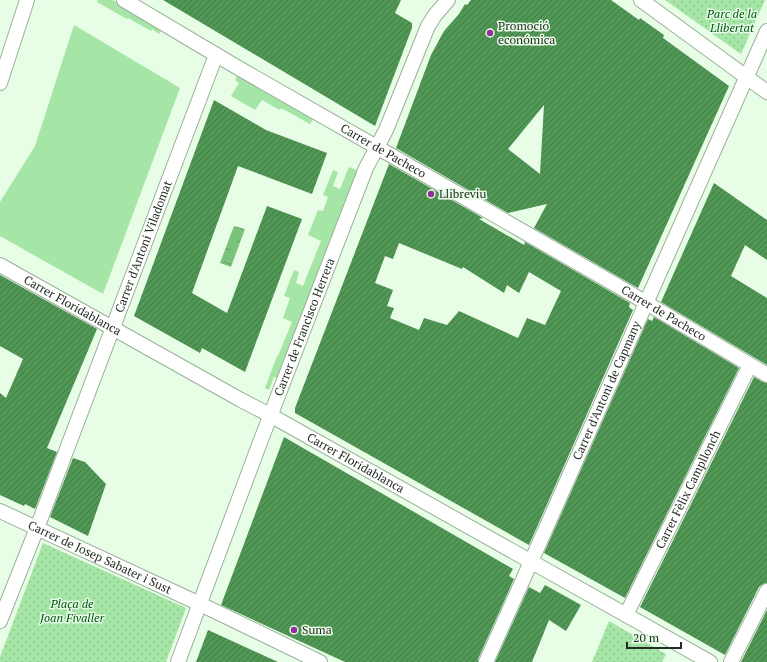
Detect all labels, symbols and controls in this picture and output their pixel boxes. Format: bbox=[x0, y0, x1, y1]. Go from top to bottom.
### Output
park label: Parc de la Llibertat bbox=[706, 6, 757, 35]
place label: Promoció económica bbox=[498, 18, 555, 47]
marker: Promoció económica bbox=[485, 28, 495, 38]
street label: Carrer de Pacheco bbox=[338, 120, 429, 181]
street label: Carrer d'Antoni Viladomat bbox=[111, 178, 175, 314]
place label: Llibreviu bbox=[439, 186, 486, 201]
marker: Llibreviu bbox=[426, 189, 436, 199]
street label: Carrer de Francisco Herrera bbox=[271, 256, 337, 398]
street label: Carrer Floridablanca bbox=[21, 272, 124, 338]
street label: Carrer de Pacheco bbox=[619, 282, 709, 344]
street label: Carrer d'Antoni de Capmany bbox=[569, 318, 644, 462]
street label: Carrer Fèlix Campllonch bbox=[652, 428, 723, 551]
street label: Carrer Floridablanca bbox=[304, 429, 407, 496]
street label: Carrer de Josep Sabater i Sust bbox=[26, 517, 175, 597]
park label: Plaça de Joan Fivaller bbox=[39, 596, 105, 625]
place label: Suma bbox=[302, 622, 332, 637]
scale bar bbox=[627, 624, 681, 650]
marker: Suma bbox=[289, 625, 299, 635]
text: 20 m bbox=[633, 630, 660, 645]

